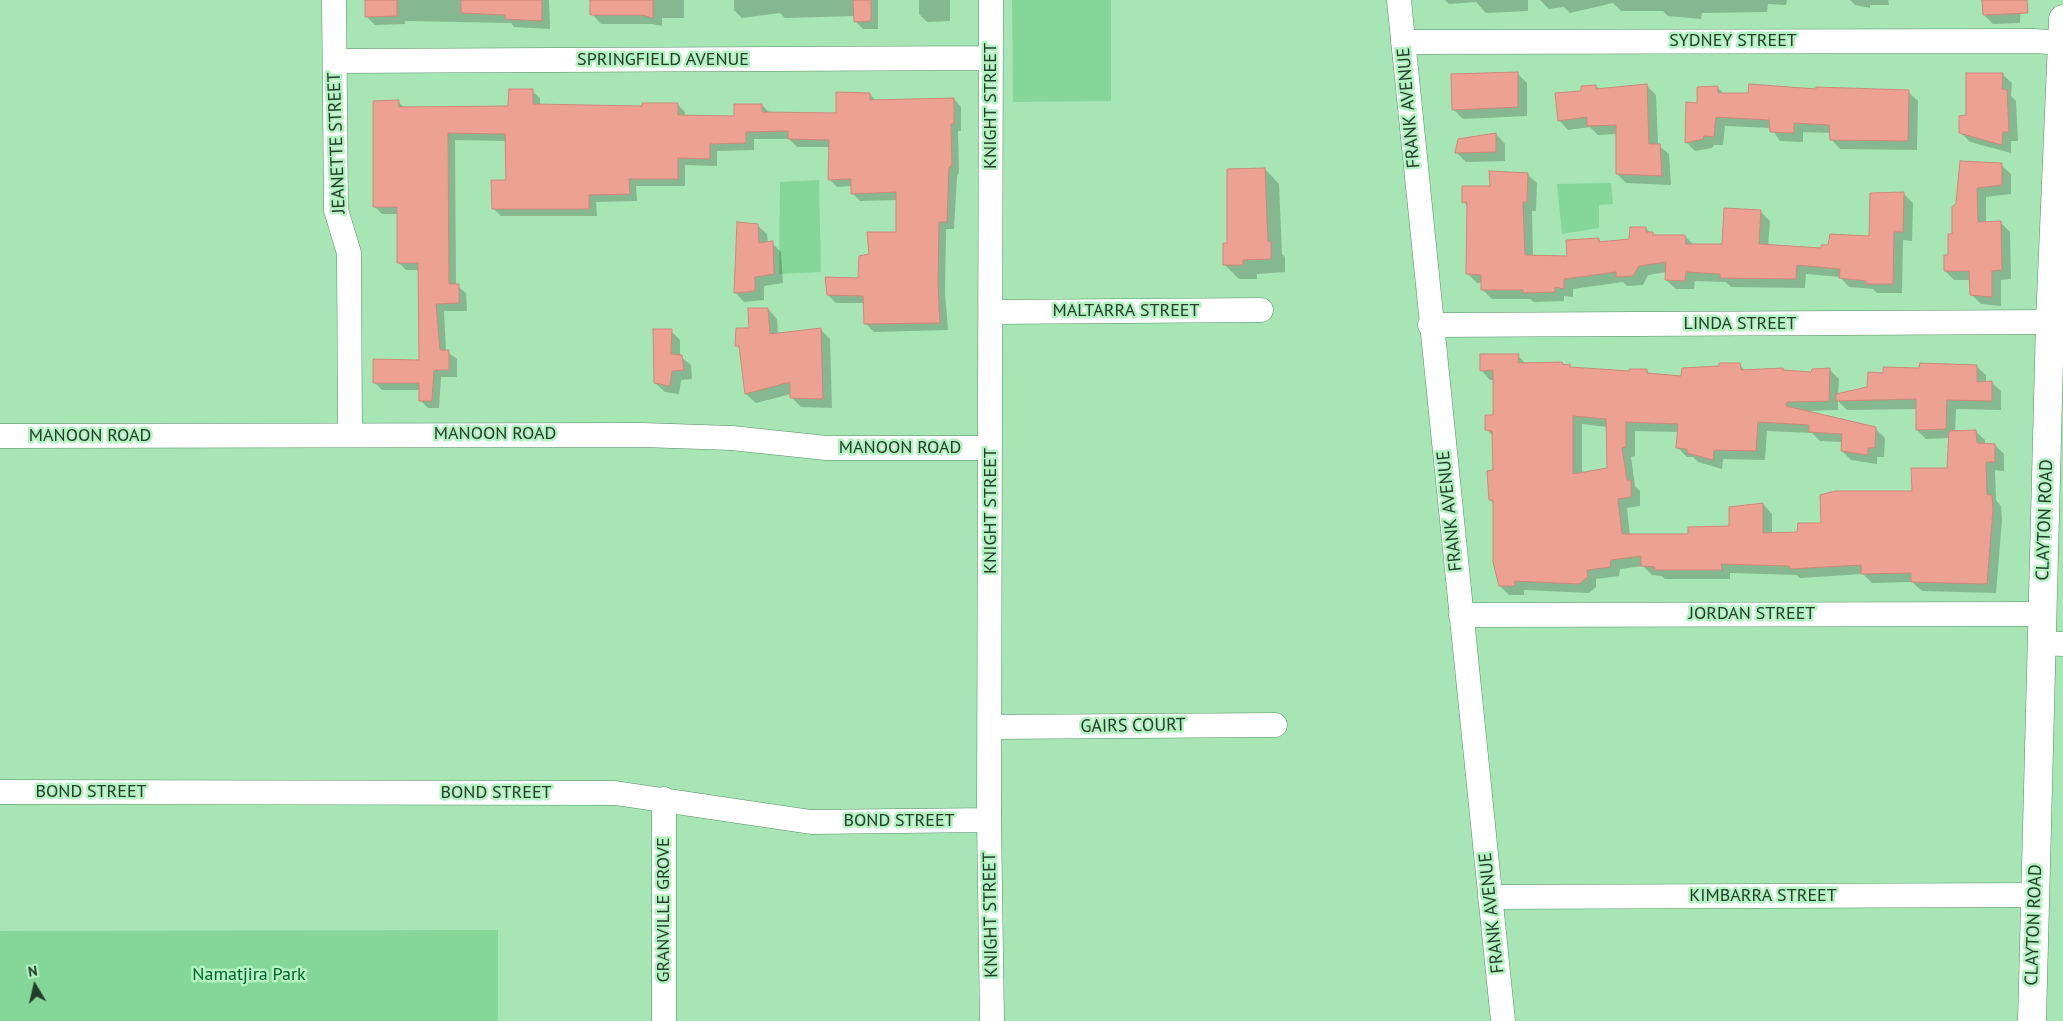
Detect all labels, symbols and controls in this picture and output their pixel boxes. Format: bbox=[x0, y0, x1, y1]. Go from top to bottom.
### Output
street label: SYDNEY STREET bbox=[1669, 30, 1797, 52]
street label: KNIGHT STREET bbox=[980, 43, 1002, 169]
street label: FRANK AVENUE bbox=[1393, 47, 1425, 169]
street label: SPRINGFIELD AVENUE bbox=[577, 49, 749, 71]
street label: JEANETTE STREET bbox=[324, 72, 350, 214]
street label: MALTARRA STREET bbox=[1052, 300, 1200, 322]
street label: LINDA STREET bbox=[1684, 313, 1796, 335]
street label: MANOON ROAD bbox=[434, 423, 556, 445]
street label: MANOON ROAD bbox=[29, 425, 151, 447]
street label: MANOON ROAD bbox=[839, 437, 961, 459]
street label: KNIGHT STREET bbox=[980, 448, 1002, 574]
street label: FRANK AVENUE bbox=[1433, 450, 1467, 572]
street label: CLAYTON ROAD bbox=[2032, 459, 2058, 581]
street label: JORDAN STREET bbox=[1689, 603, 1815, 625]
street label: GAIRS COURT bbox=[1080, 714, 1186, 738]
street label: BOND STREET bbox=[35, 781, 147, 803]
street label: BOND STREET bbox=[440, 782, 552, 804]
street label: BOND STREET bbox=[843, 810, 955, 832]
street label: GRANVILLE GROVE bbox=[653, 837, 675, 983]
street label: KNIGHT STREET bbox=[979, 852, 1003, 978]
street label: FRANK AVENUE bbox=[1475, 852, 1509, 974]
street label: CLAYTON ROAD bbox=[2021, 864, 2047, 986]
street label: KIMBARRA STREET bbox=[1689, 885, 1837, 907]
north arrow bbox=[10, 961, 60, 1011]
text: N bbox=[27, 962, 39, 981]
park label: Namatjira Park bbox=[192, 964, 306, 986]

